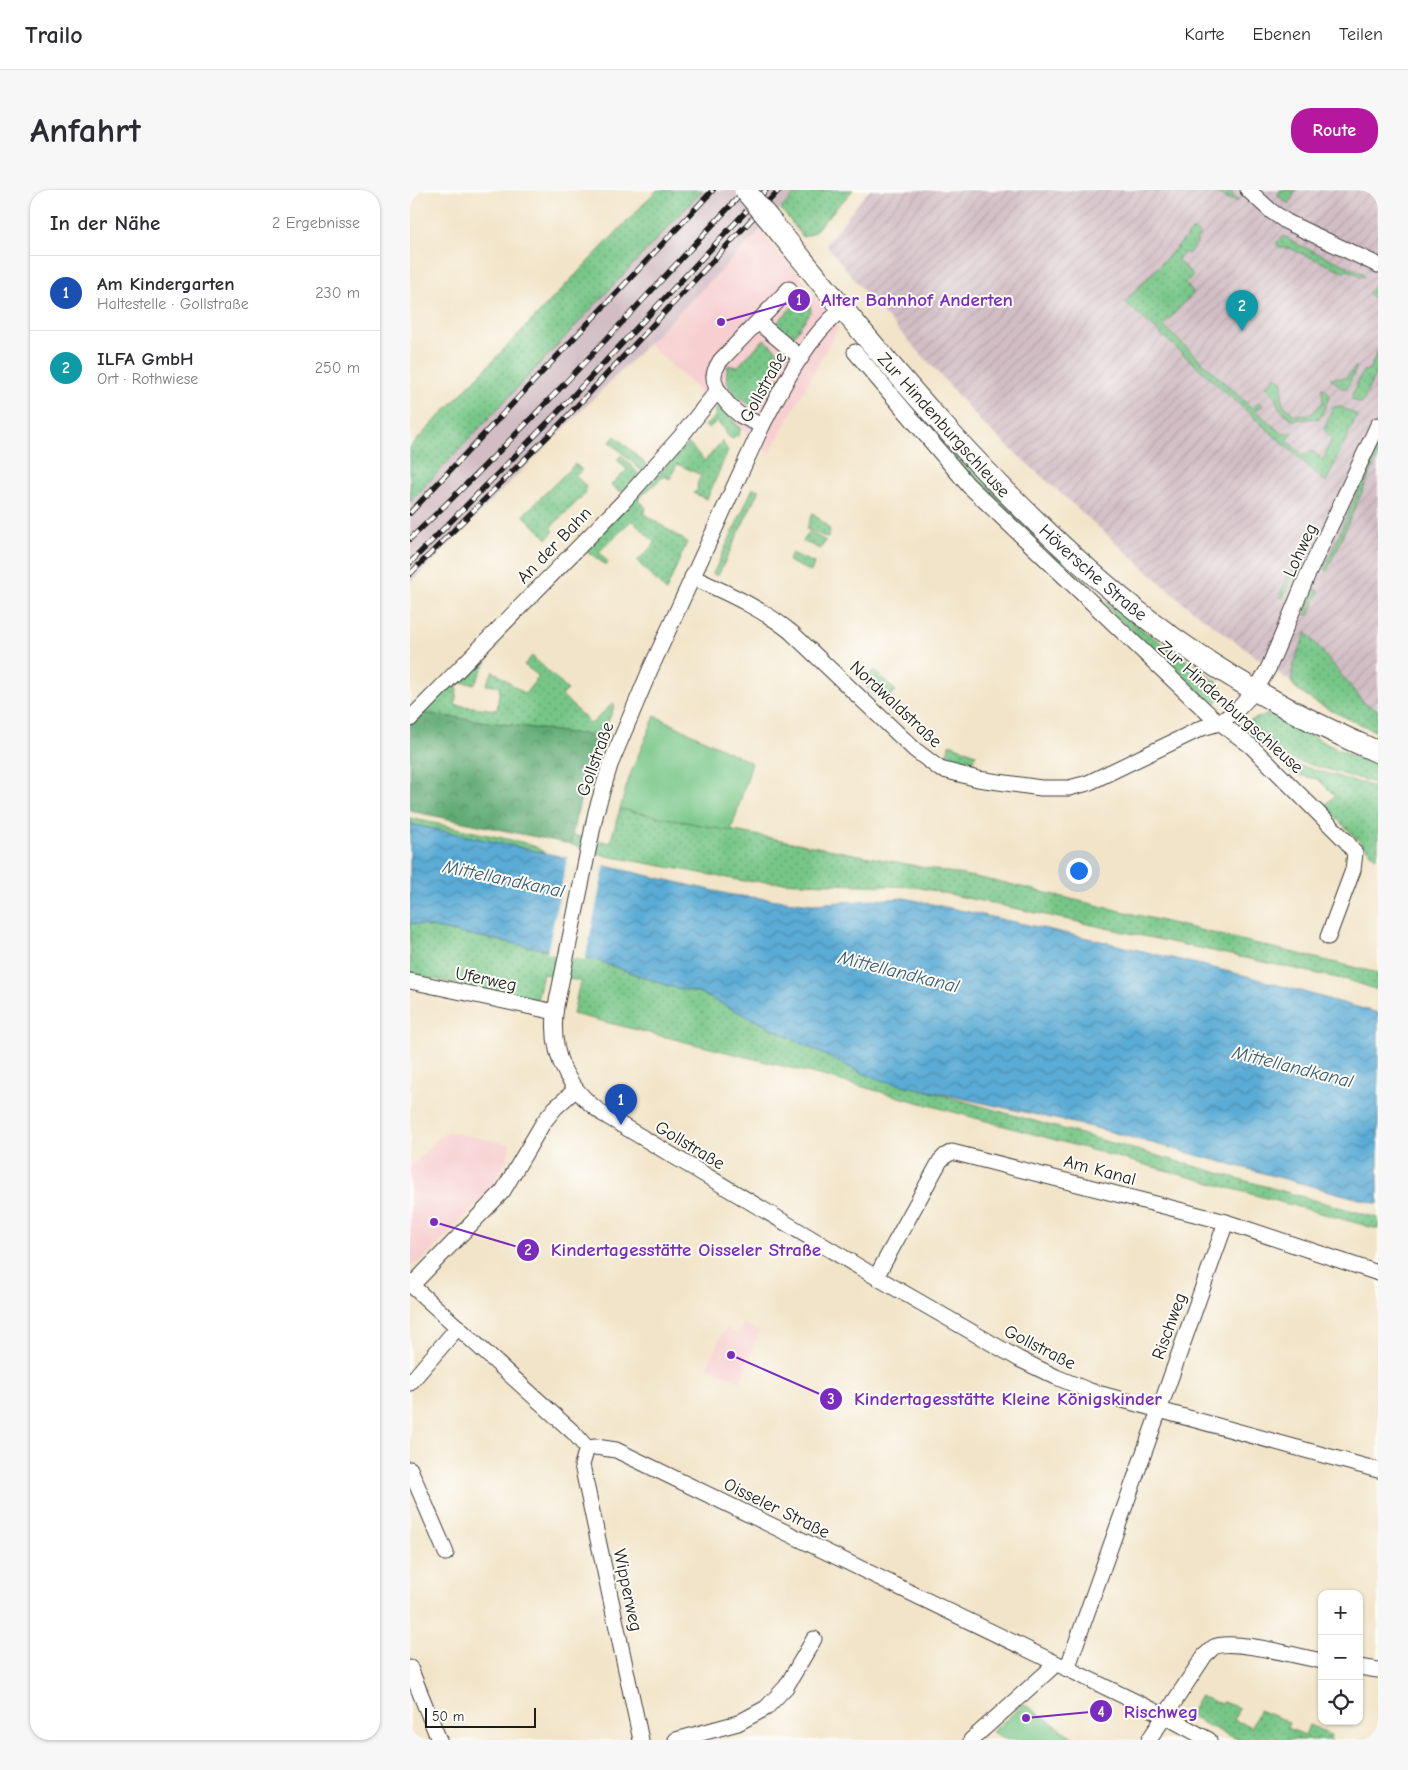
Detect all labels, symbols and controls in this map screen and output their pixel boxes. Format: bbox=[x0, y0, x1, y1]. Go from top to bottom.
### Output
text: Trailo bbox=[25, 21, 83, 49]
text: Karte bbox=[1184, 24, 1225, 45]
text: Ebenen bbox=[1253, 24, 1311, 45]
text: Teilen bbox=[1339, 24, 1383, 45]
button: Route bbox=[1291, 108, 1378, 153]
text: Anfahrt bbox=[30, 110, 141, 151]
text: In der Nähe bbox=[50, 211, 160, 235]
text: 2 Ergebnisse bbox=[272, 214, 360, 232]
text: Am Kindergarten bbox=[97, 273, 235, 295]
callout: Alter Bahnhof Anderten bbox=[786, 283, 1023, 317]
text: 1 bbox=[63, 284, 69, 302]
text: 230 m bbox=[315, 284, 360, 302]
text: Alter Bahnhof Anderten bbox=[821, 289, 1013, 311]
pin: 2 bbox=[1226, 290, 1258, 331]
text: 1 bbox=[796, 291, 802, 309]
text: Haltestelle · Gollstraße bbox=[97, 295, 249, 313]
text: ILFA GmbH bbox=[97, 348, 194, 370]
street label: Gollstraße bbox=[735, 348, 791, 426]
street label: Zur Hindenburgschleuse bbox=[873, 349, 1014, 502]
text: 2 bbox=[62, 359, 70, 377]
text: 250 m bbox=[315, 359, 360, 377]
text: Ort · Rothwiese bbox=[97, 370, 198, 388]
street label: An der Bahn bbox=[513, 503, 596, 588]
street label: Höversche Straße bbox=[1034, 520, 1151, 625]
street label: Lohweg bbox=[1279, 520, 1322, 580]
street label: Zur Hindenburgschleuse bbox=[1154, 637, 1307, 778]
street label: Nordwaldstraße bbox=[845, 656, 946, 752]
street label: Gollstraße bbox=[572, 719, 619, 799]
water label: Mittellandkanal bbox=[440, 855, 567, 903]
your location bbox=[1066, 858, 1092, 884]
water label: Mittellandkanal bbox=[835, 946, 962, 998]
street label: Uferweg bbox=[453, 963, 519, 996]
water label: Mittellandkanal bbox=[1229, 1041, 1356, 1093]
pin: 1 bbox=[605, 1084, 637, 1125]
street label: Gollstraße bbox=[651, 1116, 728, 1174]
street label: Am Kanal bbox=[1061, 1151, 1138, 1190]
callout: Kindertagesstätte Oisseler Straße bbox=[516, 1233, 831, 1267]
text: Kindertagesstätte Oisseler Straße bbox=[551, 1239, 821, 1261]
text: 2 bbox=[524, 1241, 532, 1259]
street label: Rischweg bbox=[1148, 1290, 1191, 1362]
street label: Gollstraße bbox=[1000, 1320, 1079, 1374]
callout: Kindertagesstätte Kleine Königskinder bbox=[819, 1382, 1172, 1416]
text: Kindertagesstätte Kleine Königskinder bbox=[854, 1388, 1162, 1410]
text: 3 bbox=[827, 1390, 835, 1408]
street label: Oisseler Straße bbox=[720, 1474, 833, 1543]
street label: Wipperweg bbox=[609, 1547, 647, 1633]
map controls bbox=[1318, 1590, 1363, 1725]
button: + bbox=[1318, 1590, 1363, 1635]
button: − bbox=[1318, 1635, 1363, 1680]
button: locate bbox=[1318, 1680, 1363, 1725]
callout: Rischweg bbox=[1089, 1694, 1208, 1728]
text: Rischweg bbox=[1124, 1701, 1198, 1723]
text: 4 bbox=[1097, 1703, 1105, 1721]
scale bar bbox=[425, 1705, 536, 1728]
text: 50 m bbox=[432, 1708, 464, 1725]

